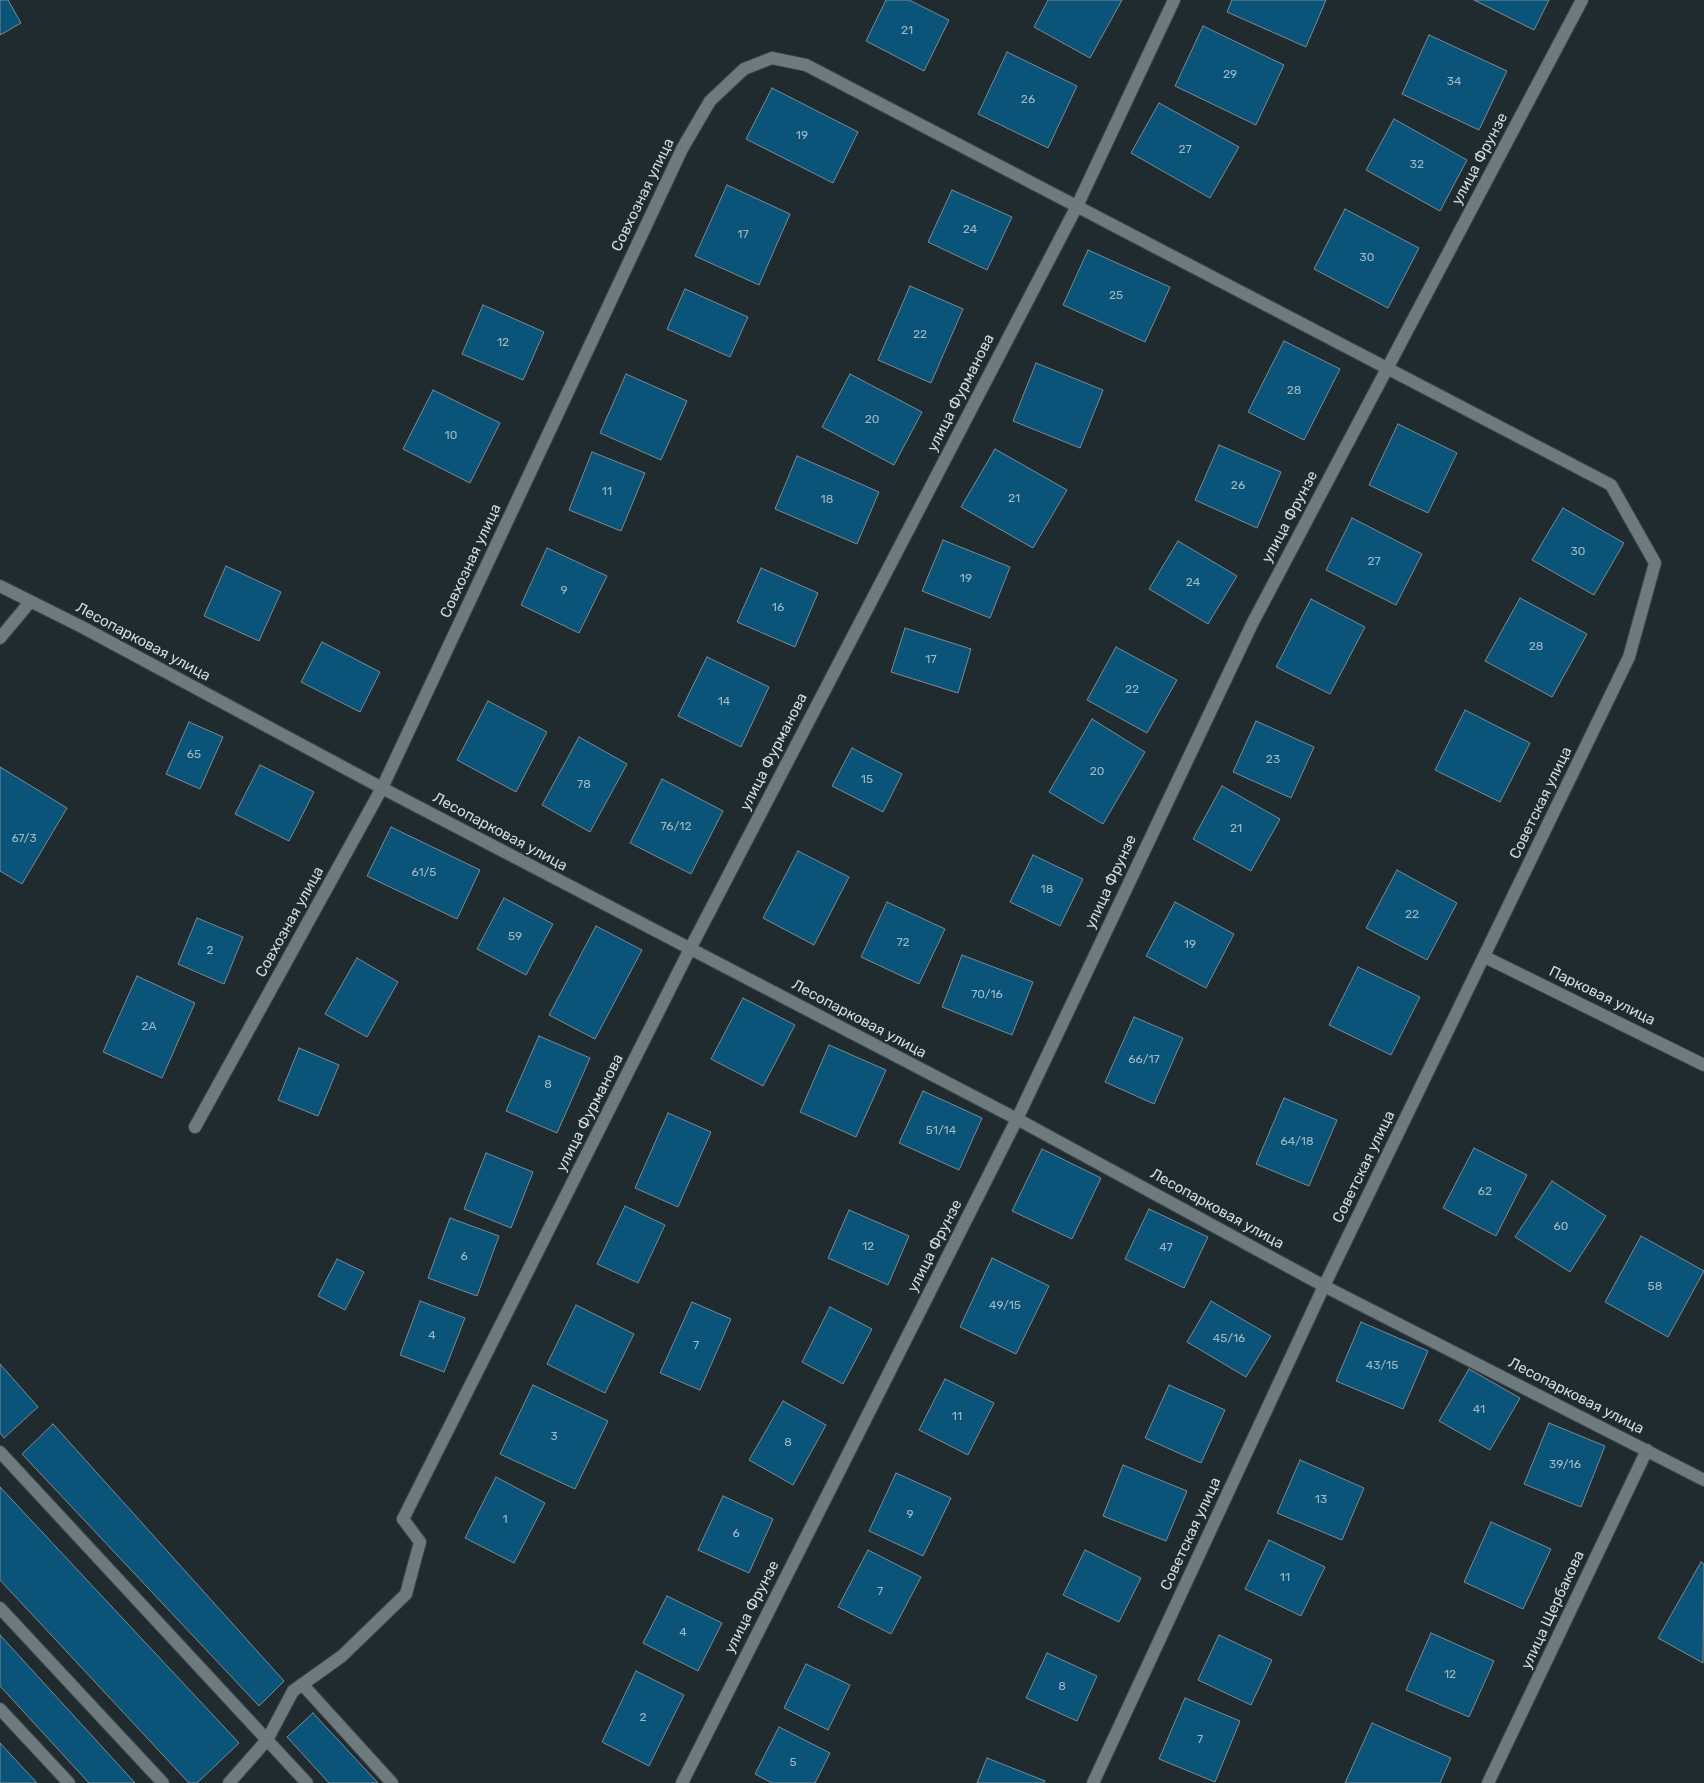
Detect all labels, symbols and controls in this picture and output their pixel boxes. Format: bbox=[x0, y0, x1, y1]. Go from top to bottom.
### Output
house number: 21 bbox=[901, 24, 913, 38]
house number: 29 bbox=[1223, 68, 1237, 82]
house number: 34 bbox=[1447, 75, 1461, 89]
house number: 26 bbox=[1021, 93, 1035, 107]
street label: улица Фрунзе bbox=[1448, 110, 1512, 208]
house number: 19 bbox=[796, 129, 808, 143]
street label: Совхозная улица bbox=[608, 135, 678, 255]
house number: 27 bbox=[1178, 143, 1192, 157]
house number: 32 bbox=[1410, 158, 1424, 172]
house number: 24 bbox=[963, 223, 977, 237]
house number: 17 bbox=[737, 228, 749, 242]
house number: 30 bbox=[1360, 251, 1374, 265]
house number: 25 bbox=[1109, 289, 1123, 303]
house number: 22 bbox=[913, 328, 927, 342]
street label: улица Фурманова bbox=[924, 331, 998, 455]
house number: 12 bbox=[497, 336, 509, 350]
house number: 28 bbox=[1287, 384, 1301, 398]
house number: 20 bbox=[865, 413, 879, 427]
house number: 10 bbox=[445, 429, 457, 443]
street label: улица Фрунзе bbox=[1258, 468, 1322, 566]
house number: 26 bbox=[1231, 479, 1245, 493]
house number: 11 bbox=[602, 485, 612, 499]
house number: 21 bbox=[1008, 492, 1020, 506]
house number: 18 bbox=[821, 493, 833, 507]
street label: Совхозная улица bbox=[437, 501, 505, 621]
house number: 30 bbox=[1571, 545, 1585, 559]
house number: 27 bbox=[1367, 555, 1381, 569]
house number: 19 bbox=[960, 572, 972, 586]
house number: 24 bbox=[1186, 576, 1200, 590]
house number: 9 bbox=[560, 584, 568, 598]
street label: Лесопарковая улица bbox=[73, 599, 213, 685]
house number: 16 bbox=[772, 601, 784, 615]
house number: 28 bbox=[1529, 640, 1543, 654]
house number: 17 bbox=[925, 653, 937, 667]
house number: 22 bbox=[1125, 683, 1139, 697]
street label: улица Фурманова bbox=[737, 690, 811, 814]
house number: 14 bbox=[718, 695, 730, 709]
street label: Советская улица bbox=[1506, 744, 1576, 862]
house number: 65 bbox=[187, 748, 201, 762]
house number: 23 bbox=[1266, 753, 1280, 767]
house number: 20 bbox=[1090, 765, 1104, 779]
house number: 15 bbox=[861, 773, 873, 787]
house number: 78 bbox=[577, 778, 591, 792]
street label: Лесопарковая улица bbox=[430, 789, 570, 875]
house number: 76/12 bbox=[661, 820, 691, 834]
house number: 21 bbox=[1230, 822, 1242, 836]
house number: 67/3 bbox=[11, 832, 37, 846]
street label: улица Фрунзе bbox=[1081, 832, 1141, 932]
street label: Совхозная улица bbox=[252, 863, 328, 981]
house number: 61/5 bbox=[412, 866, 436, 880]
house number: 18 bbox=[1041, 883, 1053, 897]
house number: 22 bbox=[1405, 908, 1419, 922]
house number: 59 bbox=[508, 930, 522, 944]
house number: 72 bbox=[896, 936, 910, 950]
house number: 19 bbox=[1184, 938, 1196, 952]
house number: 2 bbox=[206, 944, 214, 958]
street label: Парковая улица bbox=[1546, 963, 1658, 1029]
street label: Лесопарковая улица bbox=[789, 976, 929, 1062]
house number: 70/16 bbox=[971, 988, 1003, 1002]
house number: 2А bbox=[141, 1020, 157, 1034]
street label: улица Фурманова bbox=[553, 1051, 627, 1175]
house number: 66/17 bbox=[1128, 1053, 1160, 1067]
house number: 8 bbox=[544, 1078, 552, 1092]
street label: Советская улица bbox=[1329, 1108, 1399, 1226]
house number: 51/14 bbox=[926, 1124, 956, 1138]
house number: 64/18 bbox=[1280, 1135, 1314, 1149]
street label: Лесопарковая улица bbox=[1147, 1165, 1287, 1253]
house number: 62 bbox=[1478, 1185, 1492, 1199]
street label: улица Фрунзе bbox=[904, 1197, 966, 1295]
house number: 60 bbox=[1554, 1220, 1568, 1234]
house number: 12 bbox=[862, 1240, 874, 1254]
house number: 47 bbox=[1159, 1241, 1173, 1255]
house number: 6 bbox=[460, 1250, 468, 1264]
house number: 58 bbox=[1648, 1280, 1662, 1294]
house number: 49/15 bbox=[989, 1299, 1021, 1313]
house number: 4 bbox=[428, 1329, 436, 1343]
house number: 45/16 bbox=[1213, 1332, 1245, 1346]
house number: 7 bbox=[693, 1339, 699, 1353]
street label: Лесопарковая улица bbox=[1505, 1354, 1647, 1438]
house number: 43/15 bbox=[1366, 1359, 1398, 1373]
house number: 41 bbox=[1473, 1403, 1485, 1417]
house number: 11 bbox=[952, 1410, 962, 1424]
house number: 3 bbox=[550, 1430, 558, 1444]
house number: 8 bbox=[784, 1436, 792, 1450]
house number: 39/16 bbox=[1549, 1458, 1581, 1472]
street label: Советская улица bbox=[1157, 1475, 1225, 1593]
house number: 13 bbox=[1315, 1493, 1327, 1507]
house number: 9 bbox=[906, 1508, 914, 1522]
house number: 1 bbox=[502, 1513, 508, 1527]
house number: 6 bbox=[732, 1527, 740, 1541]
street label: улица Щербакова bbox=[1518, 1548, 1588, 1672]
street label: улица Фрунзе bbox=[721, 1558, 783, 1656]
house number: 11 bbox=[1280, 1571, 1290, 1585]
house number: 7 bbox=[877, 1585, 883, 1599]
house number: 4 bbox=[679, 1626, 687, 1640]
house number: 12 bbox=[1444, 1668, 1456, 1682]
house number: 8 bbox=[1058, 1680, 1066, 1694]
house number: 2 bbox=[639, 1711, 647, 1725]
house number: 7 bbox=[1197, 1733, 1203, 1747]
house number: 5 bbox=[789, 1756, 797, 1770]

